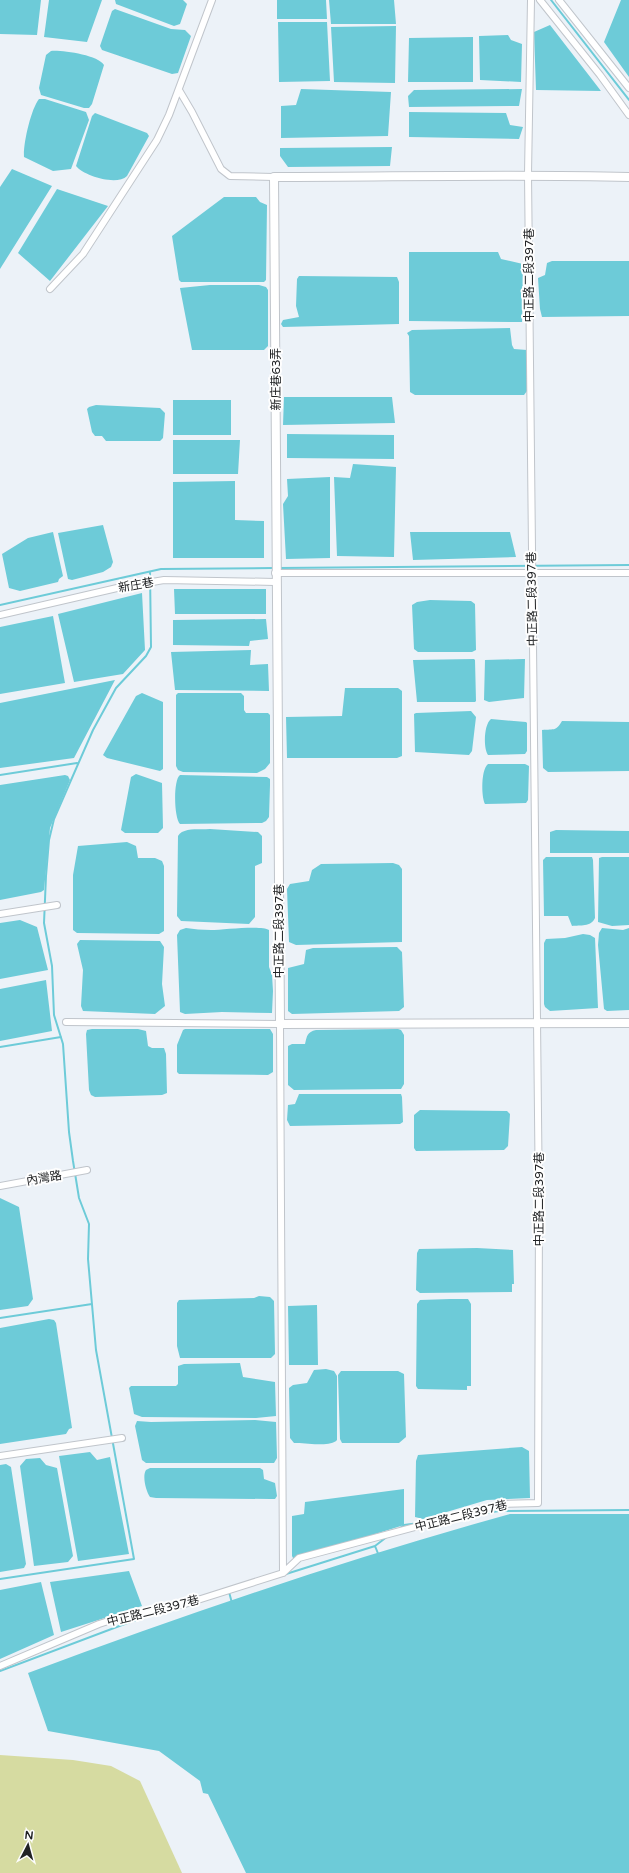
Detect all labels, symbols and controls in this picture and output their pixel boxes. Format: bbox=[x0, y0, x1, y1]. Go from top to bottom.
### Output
street label: 中正路二段397巷 bbox=[522, 228, 536, 322]
street label: 新庄巷63弄 bbox=[269, 347, 283, 411]
street label: 中正路二段397巷 bbox=[524, 552, 540, 646]
street label: 新庄巷 bbox=[117, 575, 155, 595]
street label: 中正路二段397巷 bbox=[272, 884, 286, 978]
street label: 中正路二段397巷 bbox=[532, 1152, 546, 1246]
street label: 內灣路 bbox=[25, 1168, 63, 1188]
street label: 中正路二段397巷 bbox=[413, 1498, 509, 1534]
street label: 中正路二段397巷 bbox=[105, 1593, 201, 1629]
north arrow bbox=[8, 1825, 48, 1865]
text: N bbox=[24, 1829, 34, 1842]

